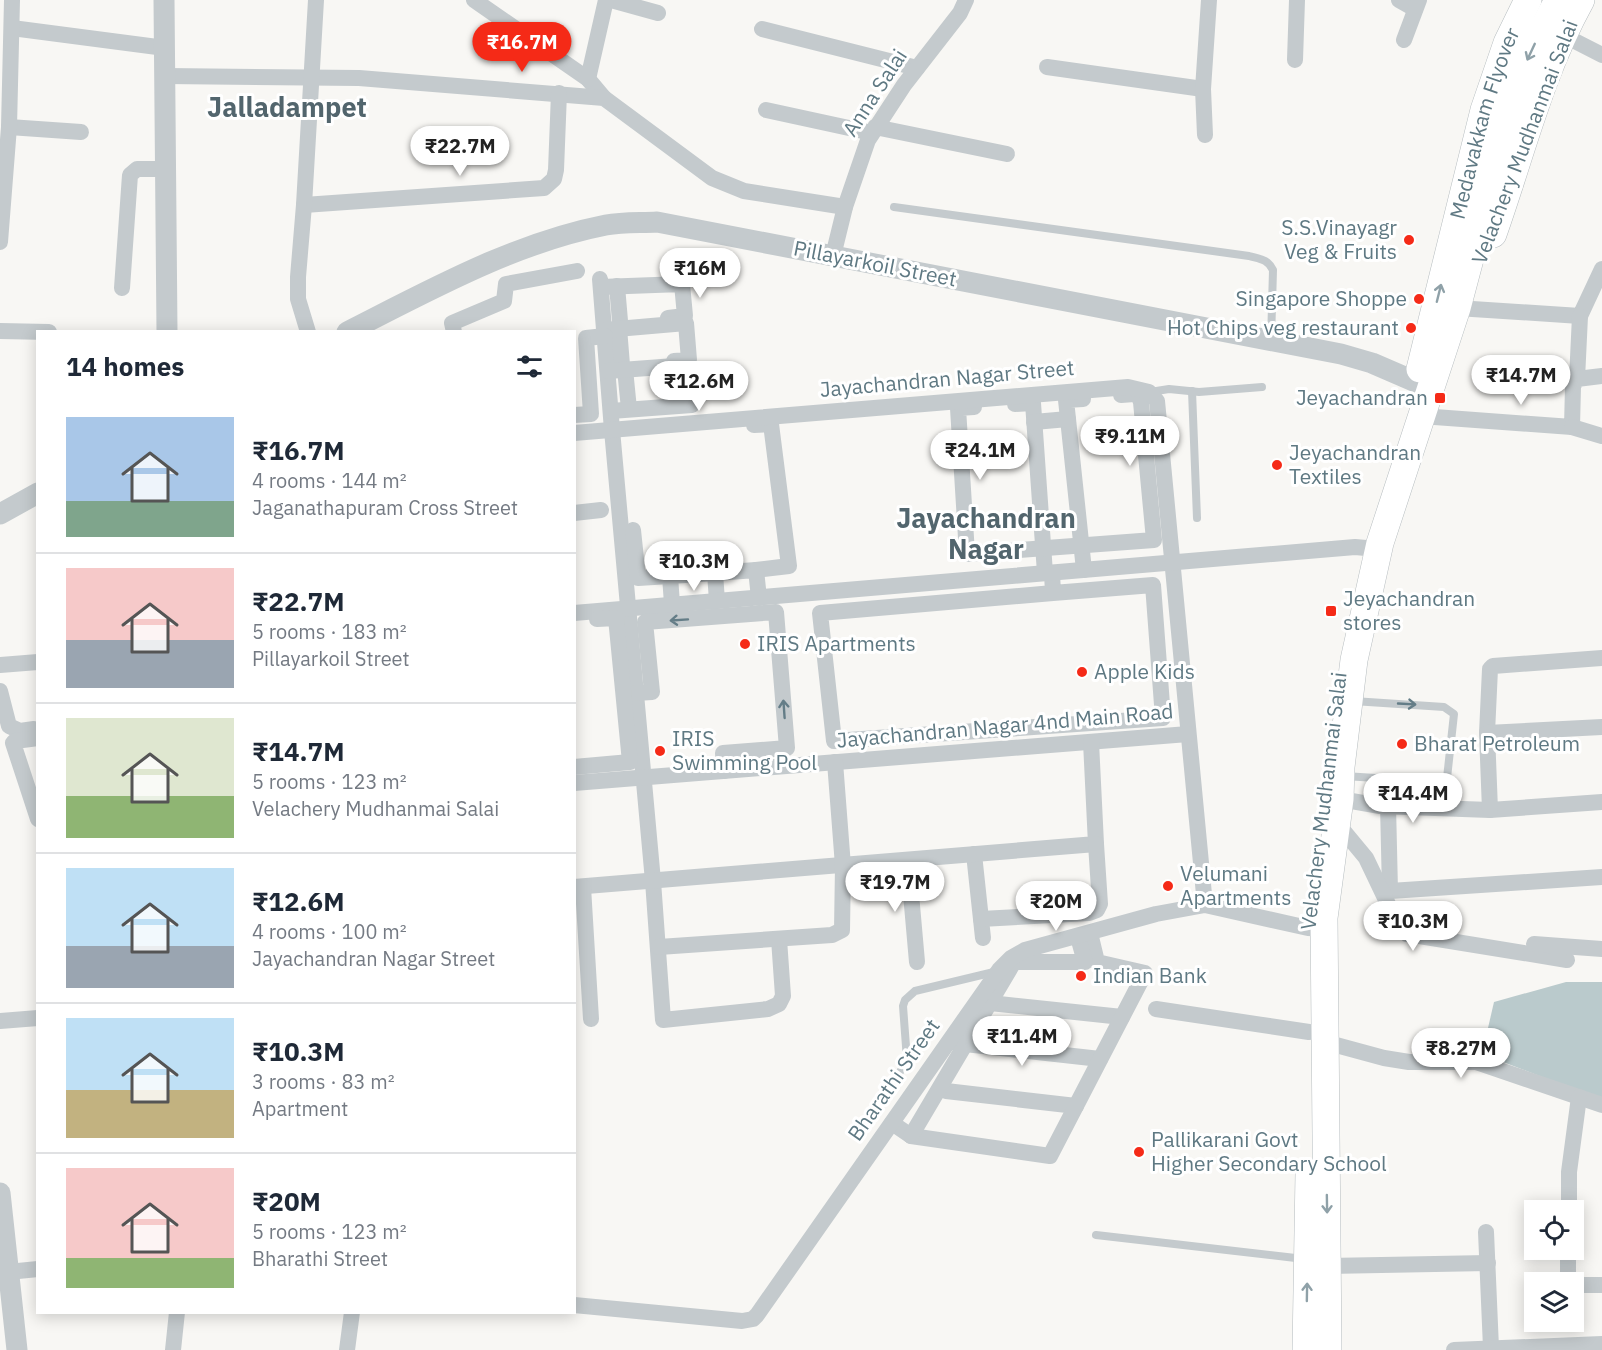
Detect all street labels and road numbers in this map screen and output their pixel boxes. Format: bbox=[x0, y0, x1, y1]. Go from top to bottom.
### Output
street label: Velachery Mudhanmai Salai bbox=[1464, 15, 1584, 268]
street label: Medavakkam Flyover bbox=[1443, 22, 1526, 222]
street label: Anna Salai bbox=[835, 43, 913, 142]
street label: Pillayarkoil Street bbox=[791, 233, 959, 293]
street label: Jayachandran Nagar Street bbox=[819, 353, 1075, 403]
street label: Velachery Mudhanmai Salai bbox=[1293, 670, 1353, 931]
street label: Jayachandran Nagar 4nd Main Road bbox=[835, 696, 1175, 754]
street label: Bharathi Street bbox=[841, 1013, 946, 1146]

